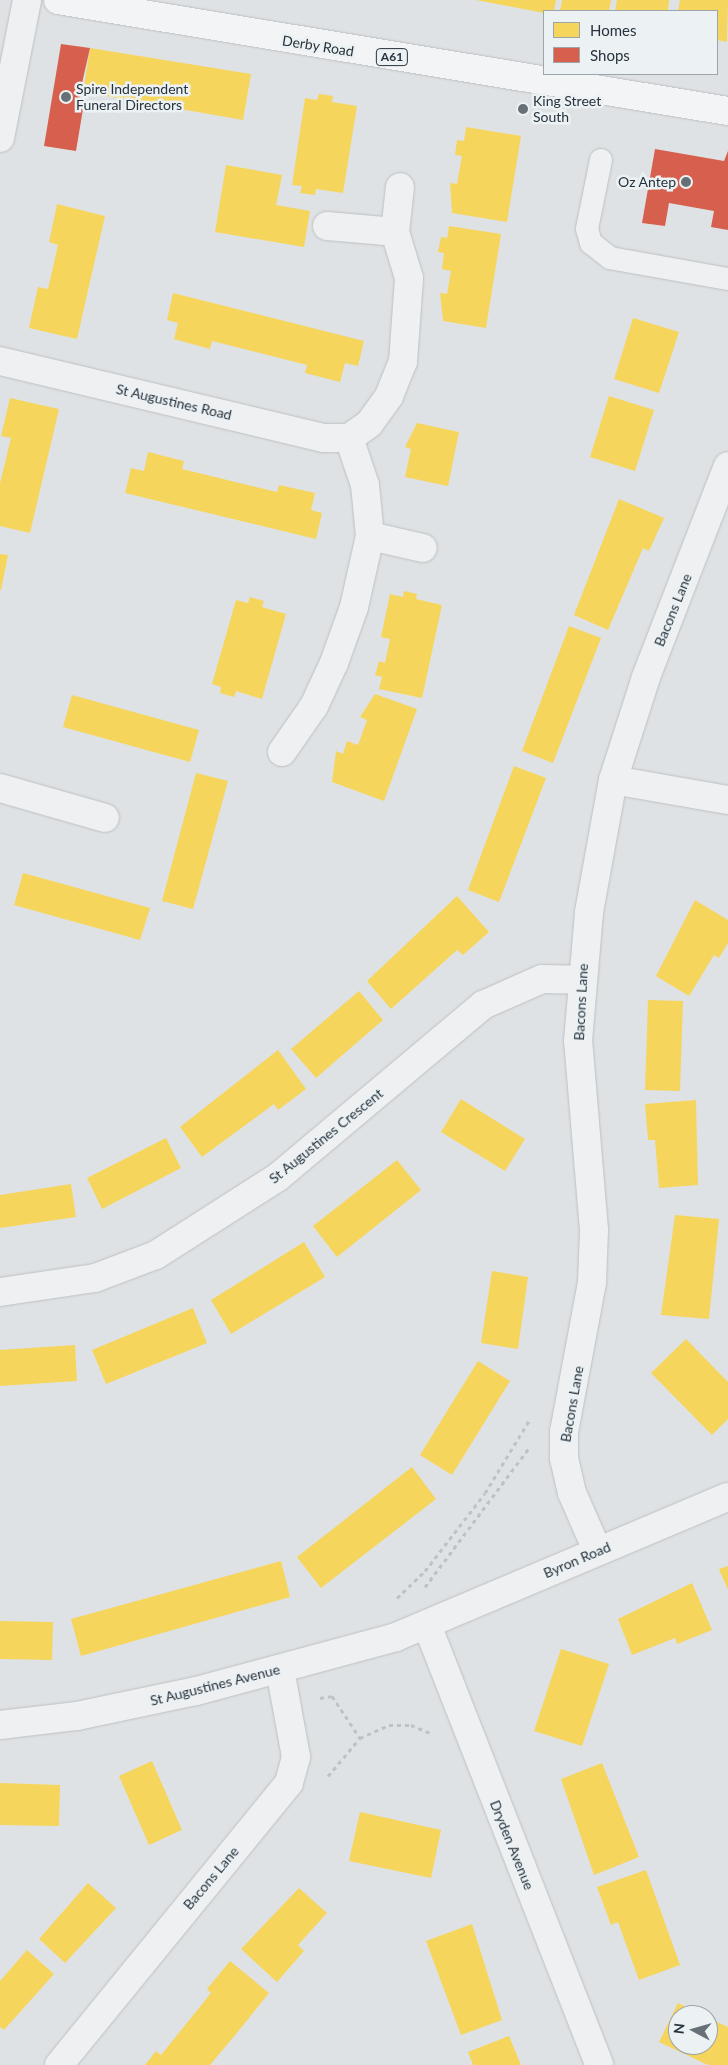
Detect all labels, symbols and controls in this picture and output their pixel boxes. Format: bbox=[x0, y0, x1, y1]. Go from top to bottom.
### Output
legend bbox=[543, 10, 718, 75]
text: Homes bbox=[590, 21, 636, 39]
street label: Derby Road bbox=[281, 32, 355, 60]
text: Shops bbox=[590, 46, 630, 64]
road number: A61 bbox=[376, 48, 408, 66]
place label: Spire Independent Funeral Directors bbox=[76, 81, 188, 114]
marker: Spire Independent Funeral Directors bbox=[60, 91, 72, 103]
place label: King Street South bbox=[533, 93, 601, 125]
marker: King Street South bbox=[517, 103, 529, 115]
place label: Oz Antep bbox=[618, 174, 676, 190]
marker: Oz Antep bbox=[680, 176, 692, 188]
street label: St Augustines Road bbox=[114, 380, 234, 424]
street label: Bacons Lane bbox=[651, 571, 695, 649]
street label: Bacons Lane bbox=[571, 963, 591, 1041]
street label: St Augustines Crescent bbox=[266, 1085, 386, 1187]
street label: Bacons Lane bbox=[557, 1365, 587, 1443]
street label: Byron Road bbox=[541, 1538, 613, 1582]
street label: St Augustines Avenue bbox=[148, 1661, 282, 1709]
street label: Dryden Avenue bbox=[486, 1798, 538, 1892]
street label: Bacons Lane bbox=[180, 1843, 242, 1913]
north arrow bbox=[668, 2005, 718, 2055]
text: N bbox=[670, 2022, 688, 2035]

